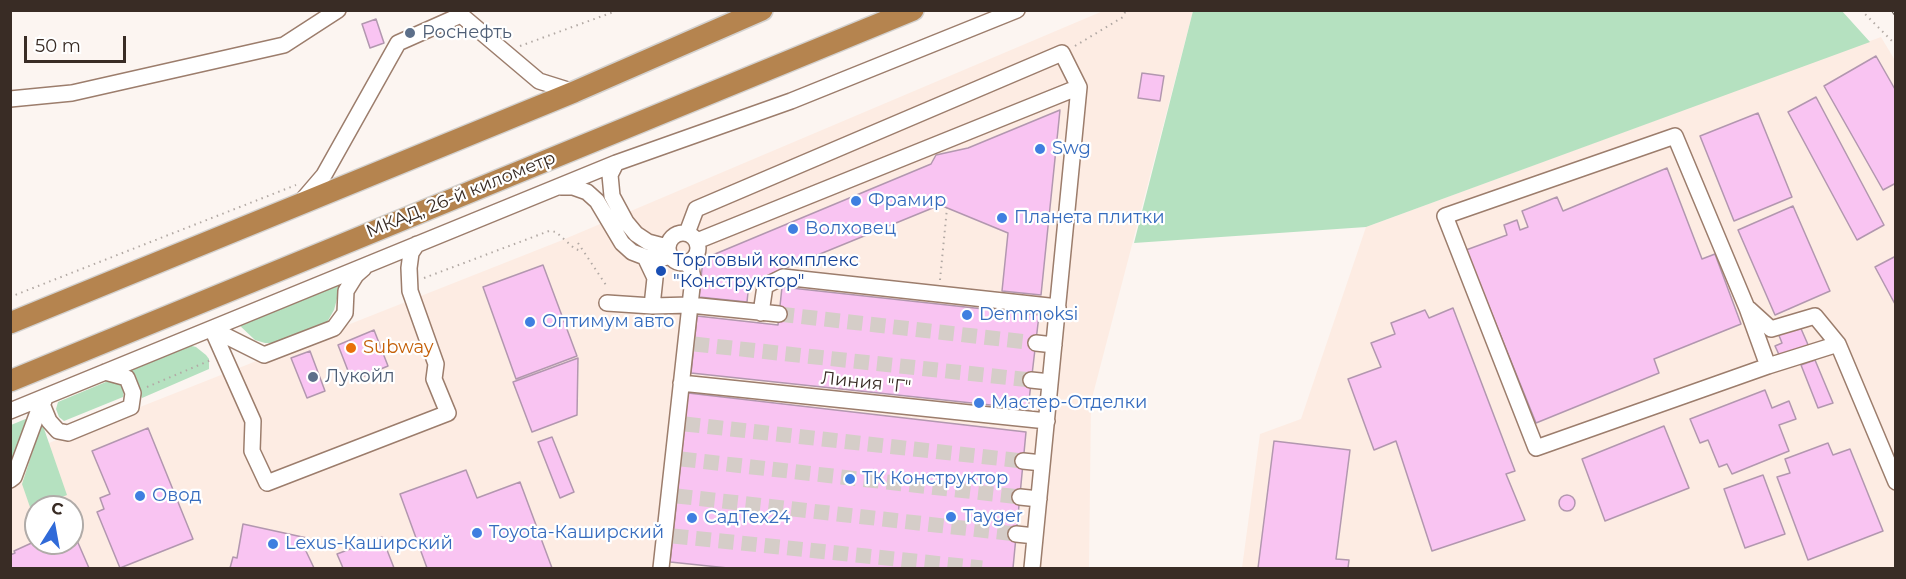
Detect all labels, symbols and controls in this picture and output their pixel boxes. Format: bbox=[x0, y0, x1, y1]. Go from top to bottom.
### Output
place label: Роснефть bbox=[422, 22, 512, 44]
scale bar bbox=[27, 24, 129, 62]
marker: Роснефть bbox=[403, 26, 417, 40]
text: 50 m bbox=[35, 35, 81, 57]
place label: Swg bbox=[1052, 138, 1091, 160]
marker: Swg bbox=[1033, 142, 1047, 156]
street label: МКАД, 26-й километр bbox=[363, 147, 559, 243]
place label: Фрамир bbox=[868, 190, 946, 212]
marker: Фрамир bbox=[849, 194, 863, 208]
place label: Планета плитки bbox=[1014, 207, 1165, 229]
marker: Планета плитки bbox=[995, 211, 1009, 225]
place label: Волховец bbox=[805, 218, 896, 240]
marker: Волховец bbox=[786, 222, 800, 236]
place label: Торговый комплекс "Конструктор" bbox=[673, 250, 859, 292]
marker: Торговый комплекс "Конструктор" bbox=[654, 264, 668, 278]
place label: Demmoksi bbox=[979, 304, 1078, 326]
marker: Demmoksi bbox=[960, 308, 974, 322]
place label: Оптимум авто bbox=[542, 311, 675, 333]
marker: Оптимум авто bbox=[523, 315, 537, 329]
place label: Subway bbox=[363, 337, 434, 359]
marker: Subway bbox=[344, 341, 358, 355]
place label: Лукойл bbox=[325, 366, 395, 388]
street label: Линия "Г" bbox=[820, 368, 912, 398]
marker: Лукойл bbox=[306, 370, 320, 384]
place label: Мастер-Отделки bbox=[991, 392, 1147, 414]
marker: Мастер-Отделки bbox=[972, 396, 986, 410]
place label: ТК Конструктор bbox=[862, 468, 1008, 490]
marker: ТК Конструктор bbox=[843, 472, 857, 486]
place label: Овод bbox=[152, 485, 201, 507]
marker: Овод bbox=[133, 489, 147, 503]
north arrow bbox=[24, 495, 84, 555]
text: С bbox=[50, 498, 65, 519]
place label: Tayger bbox=[963, 506, 1023, 528]
place label: СадТех24 bbox=[704, 507, 791, 529]
marker: Tayger bbox=[944, 510, 958, 524]
marker: СадТех24 bbox=[685, 511, 699, 525]
place label: Toyota-Каширский bbox=[489, 522, 664, 544]
marker: Toyota-Каширский bbox=[470, 526, 484, 540]
place label: Lexus-Каширский bbox=[285, 533, 453, 555]
marker: Lexus-Каширский bbox=[266, 537, 280, 551]

